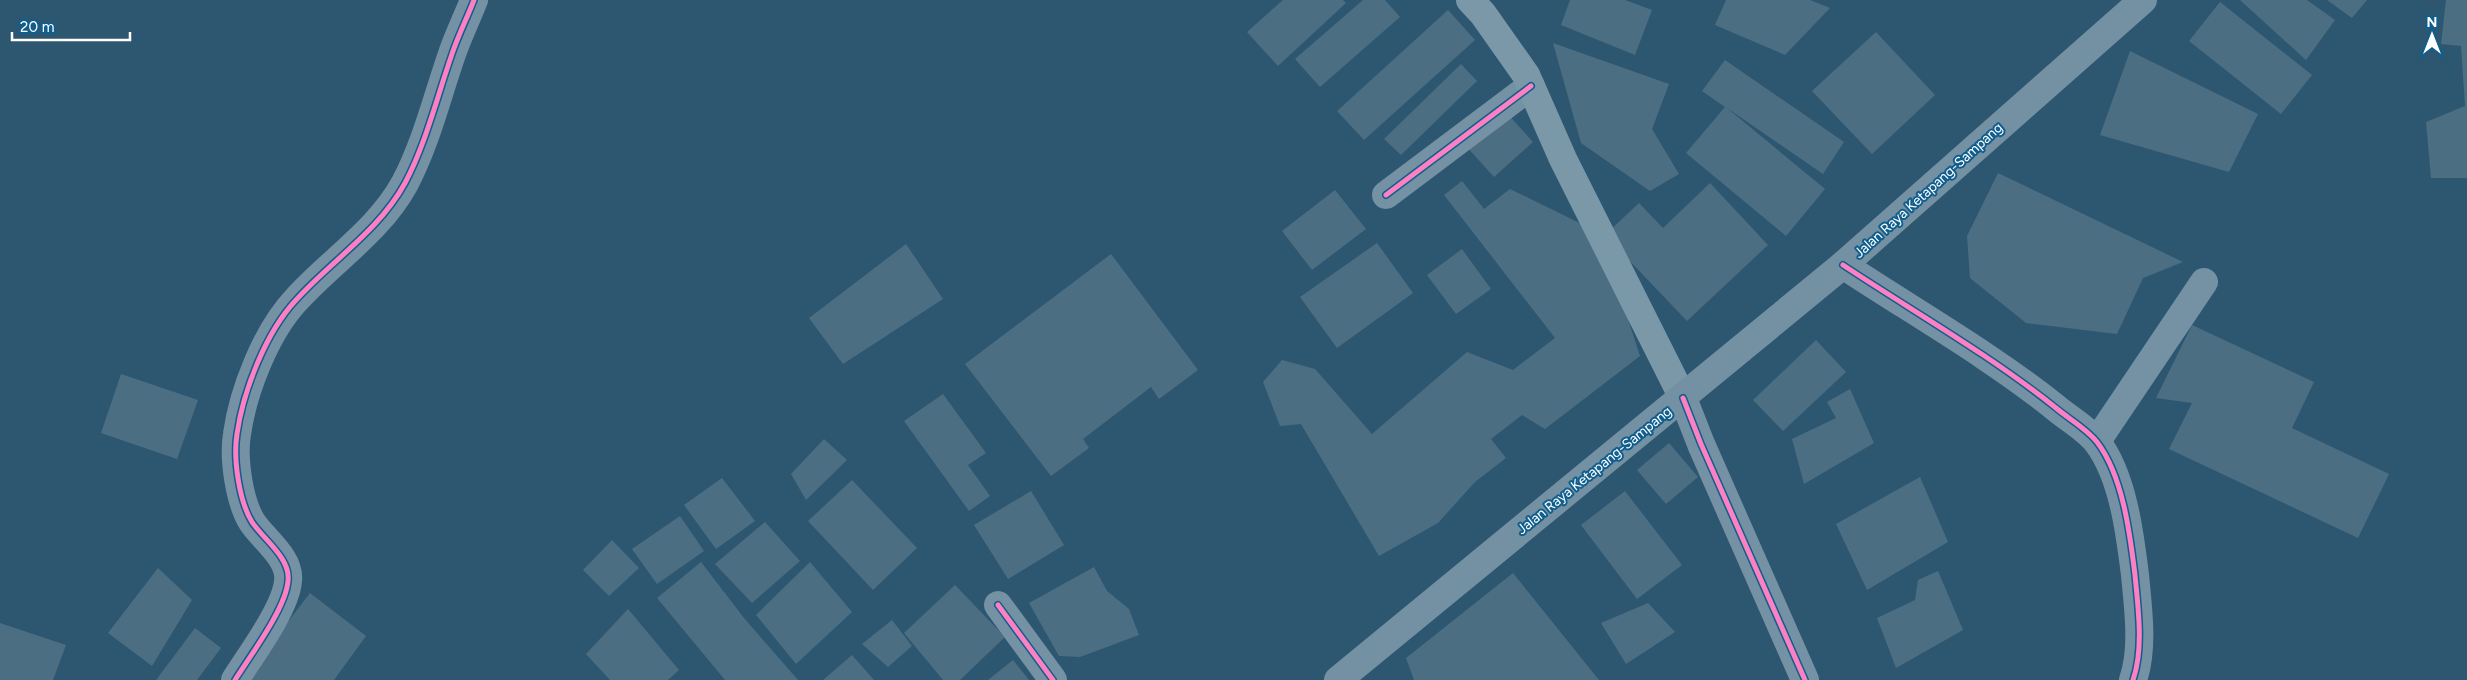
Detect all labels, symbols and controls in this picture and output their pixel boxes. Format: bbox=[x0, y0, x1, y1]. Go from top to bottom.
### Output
scale bar bbox=[12, 10, 130, 42]
north arrow bbox=[2407, 10, 2457, 60]
text: N bbox=[2427, 14, 2437, 31]
text: 20 m bbox=[20, 18, 54, 36]
street label: Jalan Raya Ketapang-Sampang bbox=[1850, 119, 2006, 262]
street label: Jalan Raya Ketapang-Sampang bbox=[1513, 403, 1675, 538]

